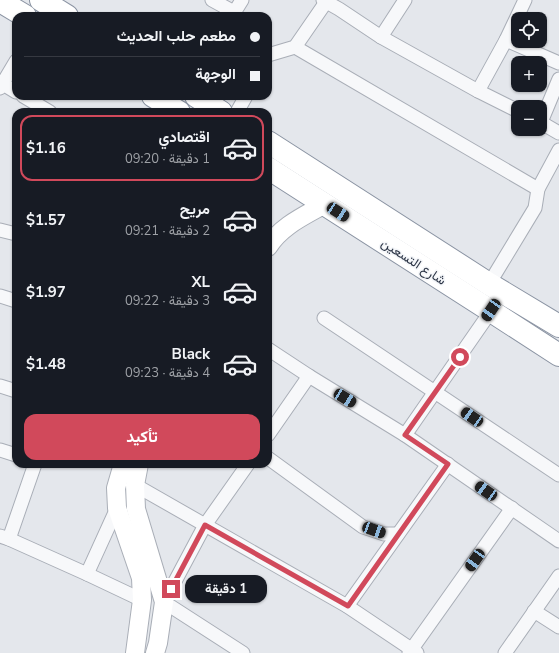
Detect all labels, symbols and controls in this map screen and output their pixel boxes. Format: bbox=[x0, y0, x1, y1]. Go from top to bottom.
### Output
map controls bbox=[511, 12, 547, 136]
button: locate bbox=[511, 12, 547, 48]
text: مطعم حلب الحديث bbox=[117, 26, 236, 46]
button: + bbox=[511, 56, 547, 92]
text: الوجهة bbox=[195, 64, 236, 84]
button: − bbox=[511, 100, 547, 136]
text: اقتصادي bbox=[158, 127, 210, 147]
icon: car bbox=[222, 130, 258, 166]
text: $1.16 bbox=[26, 138, 66, 158]
text: 1 دقيقة · 09:20 bbox=[125, 150, 210, 168]
text: مريح bbox=[180, 199, 210, 219]
car bbox=[325, 200, 351, 224]
icon: car bbox=[222, 202, 258, 238]
text: $1.57 bbox=[26, 210, 66, 230]
text: 2 دقيقة · 09:21 bbox=[125, 222, 210, 240]
street label: شارع التسعين bbox=[378, 234, 449, 290]
text: XL bbox=[191, 272, 210, 292]
icon: car bbox=[222, 274, 258, 310]
text: $1.97 bbox=[26, 282, 66, 302]
text: 3 دقيقة · 09:22 bbox=[125, 292, 210, 310]
car bbox=[479, 297, 503, 323]
text: Black bbox=[172, 344, 210, 364]
icon: car bbox=[222, 346, 258, 382]
route start bbox=[451, 348, 469, 366]
text: $1.48 bbox=[26, 354, 66, 374]
text: 4 دقيقة · 09:23 bbox=[125, 364, 210, 382]
car bbox=[332, 387, 358, 409]
car bbox=[459, 405, 485, 429]
button: تأكيد bbox=[24, 414, 260, 460]
car bbox=[473, 479, 499, 503]
car bbox=[361, 520, 387, 540]
car bbox=[463, 547, 487, 573]
callout: 1 دقيقة bbox=[185, 575, 267, 603]
route end bbox=[162, 580, 180, 598]
text: 1 دقيقة bbox=[205, 580, 247, 598]

